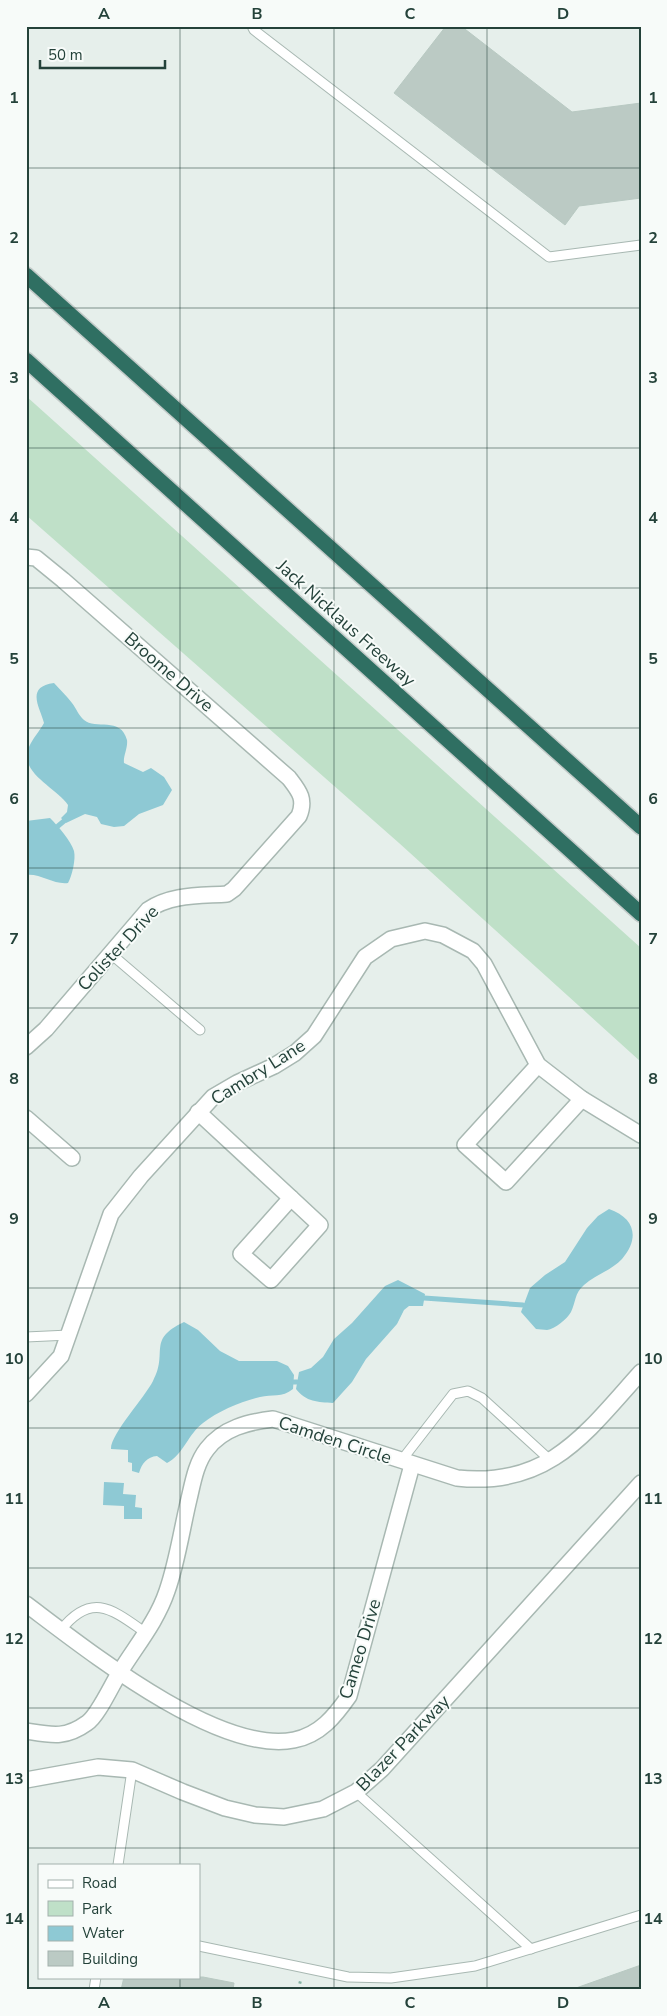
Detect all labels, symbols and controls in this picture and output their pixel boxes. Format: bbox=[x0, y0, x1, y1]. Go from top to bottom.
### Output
text: A bbox=[98, 3, 110, 25]
text: B bbox=[251, 3, 263, 25]
text: C bbox=[405, 3, 416, 25]
text: D bbox=[557, 3, 569, 25]
scale bar bbox=[40, 38, 165, 70]
text: 50 m bbox=[48, 45, 83, 65]
text: 1 bbox=[9, 87, 19, 109]
text: 1 bbox=[648, 87, 658, 109]
text: 2 bbox=[9, 227, 19, 249]
text: 2 bbox=[648, 227, 658, 249]
text: 3 bbox=[9, 367, 19, 389]
text: 3 bbox=[648, 367, 658, 389]
text: 4 bbox=[9, 507, 19, 529]
text: 4 bbox=[648, 507, 658, 529]
street label: Jack Nicklaus Freeway bbox=[271, 553, 421, 692]
street label: Broome Drive bbox=[119, 627, 219, 717]
text: 5 bbox=[9, 648, 19, 670]
text: 5 bbox=[648, 648, 658, 670]
text: 6 bbox=[9, 788, 19, 810]
text: 6 bbox=[648, 788, 658, 810]
street label: Colister Drive bbox=[72, 900, 164, 996]
text: 7 bbox=[9, 928, 19, 950]
text: 7 bbox=[648, 928, 658, 950]
street label: Cambry Lane bbox=[206, 1033, 310, 1111]
text: 8 bbox=[9, 1068, 19, 1090]
text: 8 bbox=[648, 1068, 658, 1090]
text: 9 bbox=[9, 1208, 19, 1230]
text: 9 bbox=[648, 1208, 658, 1230]
text: 10 bbox=[4, 1348, 24, 1370]
text: 10 bbox=[643, 1348, 663, 1370]
street label: Camden Circle bbox=[275, 1410, 395, 1470]
text: 11 bbox=[4, 1488, 24, 1510]
text: 11 bbox=[643, 1488, 663, 1510]
street label: Cameo Drive bbox=[333, 1596, 387, 1702]
text: 12 bbox=[4, 1628, 24, 1650]
text: 12 bbox=[643, 1628, 663, 1650]
street label: Blazer Parkway bbox=[351, 1689, 456, 1796]
text: 13 bbox=[4, 1768, 24, 1790]
text: 13 bbox=[643, 1768, 663, 1790]
legend bbox=[38, 1864, 200, 1978]
text: Road bbox=[82, 1873, 117, 1893]
text: Park bbox=[82, 1899, 112, 1919]
text: 14 bbox=[4, 1908, 24, 1930]
text: 14 bbox=[643, 1908, 663, 1930]
text: Water bbox=[82, 1923, 125, 1943]
text: Building bbox=[82, 1949, 138, 1969]
text: A bbox=[98, 1992, 110, 2014]
text: B bbox=[251, 1992, 263, 2014]
text: C bbox=[405, 1992, 416, 2014]
text: D bbox=[557, 1992, 569, 2014]

